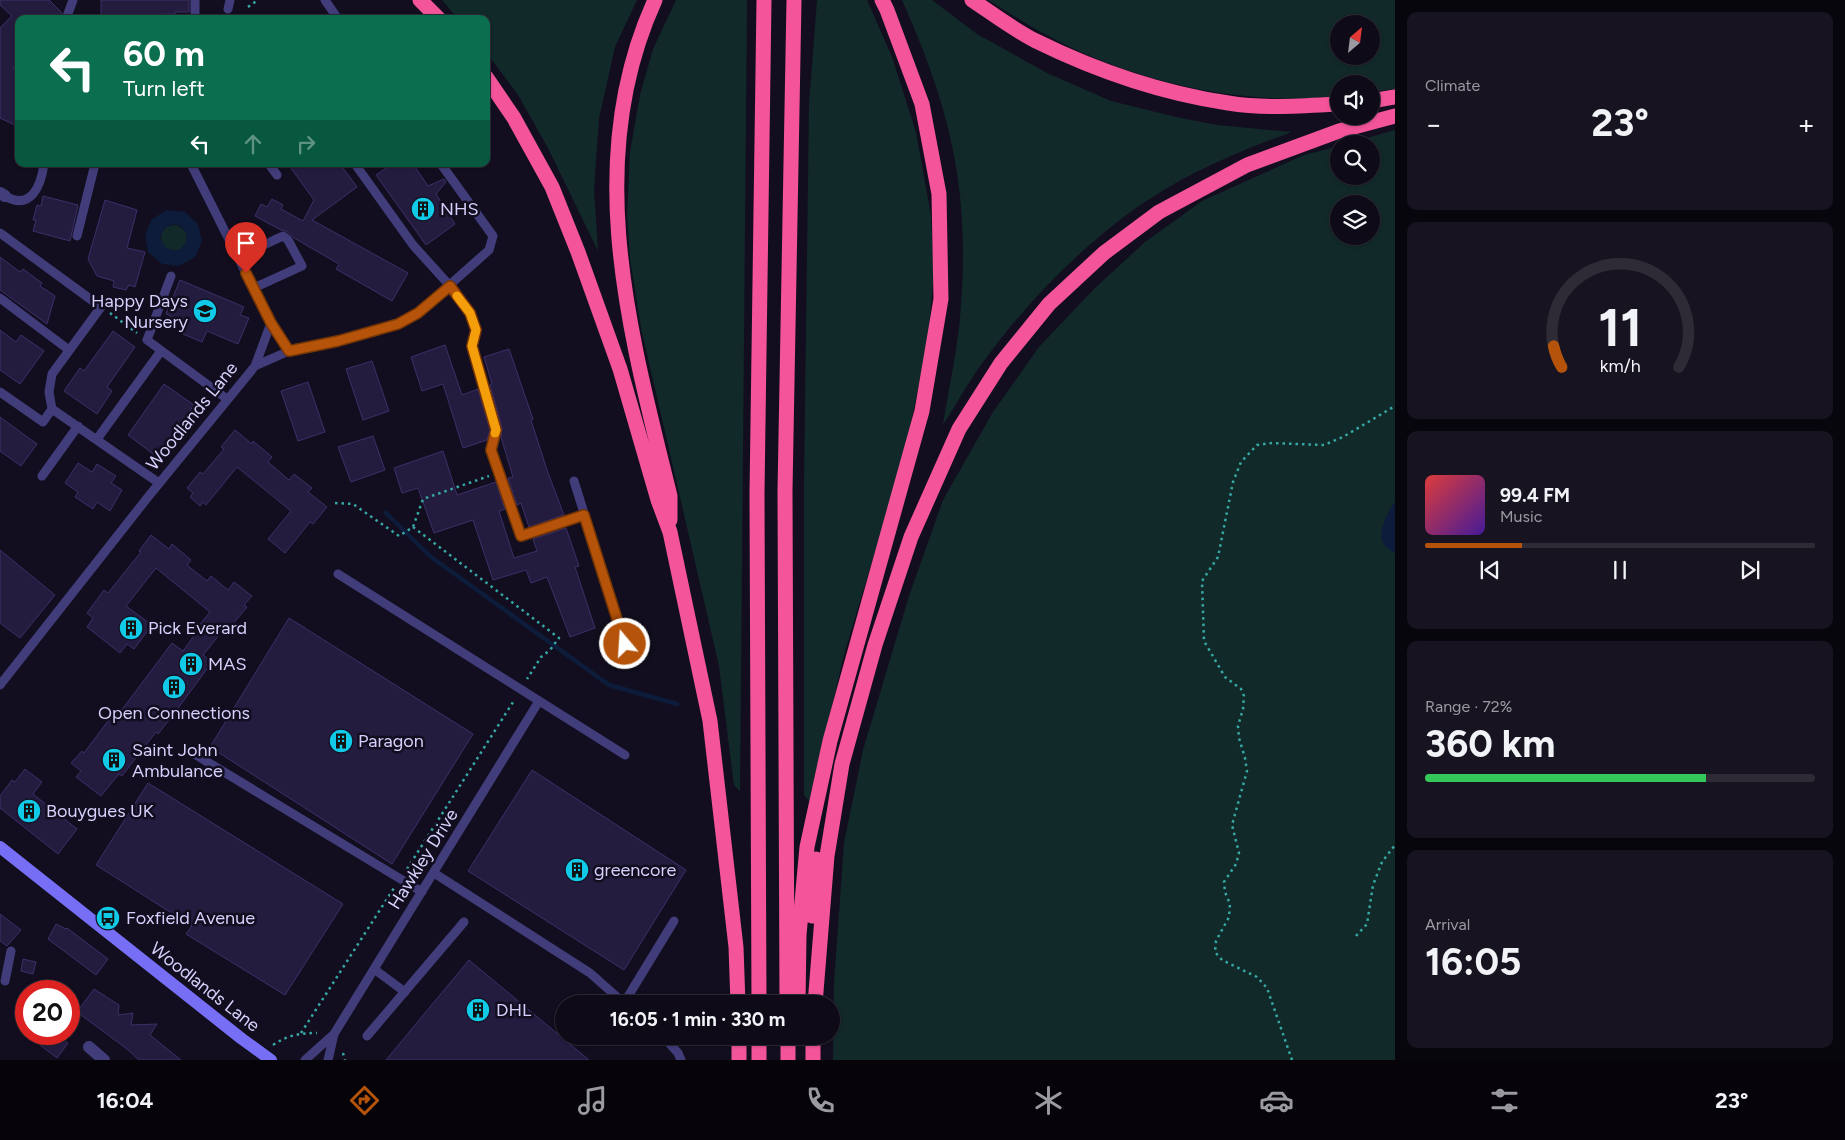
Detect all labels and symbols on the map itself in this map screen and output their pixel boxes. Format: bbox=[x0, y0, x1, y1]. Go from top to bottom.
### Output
north arrow bbox=[1330, 15, 1380, 65]
building icon: NHS bbox=[410, 196, 436, 222]
place label: NHS bbox=[440, 198, 479, 220]
pin bbox=[225, 222, 267, 273]
place label: Happy Days Nursery bbox=[91, 290, 189, 333]
school or university icon: Happy Days Nursery bbox=[192, 298, 218, 324]
street label: Woodlands Lane bbox=[142, 357, 242, 475]
building icon: Pick Everard bbox=[118, 615, 144, 641]
place label: Pick Everard bbox=[148, 617, 247, 639]
position arrow bbox=[598, 617, 650, 669]
building icon: MAS bbox=[178, 651, 204, 677]
place label: MAS bbox=[208, 653, 246, 675]
building icon: Open Connections bbox=[161, 674, 187, 700]
place label: Open Connections bbox=[98, 702, 250, 724]
building icon: Paragon bbox=[328, 728, 354, 754]
place label: Paragon bbox=[358, 730, 424, 752]
place label: Saint John Ambulance bbox=[132, 739, 223, 782]
building icon: Saint John Ambulance bbox=[101, 747, 127, 773]
building icon: Bouygues UK bbox=[16, 798, 42, 824]
place label: Bouygues UK bbox=[46, 800, 154, 822]
street label: Hawkley Drive bbox=[383, 804, 463, 913]
building icon: greencore bbox=[564, 857, 590, 883]
place label: greencore bbox=[594, 859, 677, 881]
bus stop icon: Foxfield Avenue bbox=[95, 905, 121, 931]
place label: Foxfield Avenue bbox=[126, 907, 255, 929]
street label: Woodlands Lane bbox=[146, 937, 264, 1037]
speed limit sign: 20 bbox=[15, 980, 80, 1045]
building icon: DHL bbox=[465, 997, 491, 1023]
place label: DHL bbox=[496, 999, 532, 1021]

